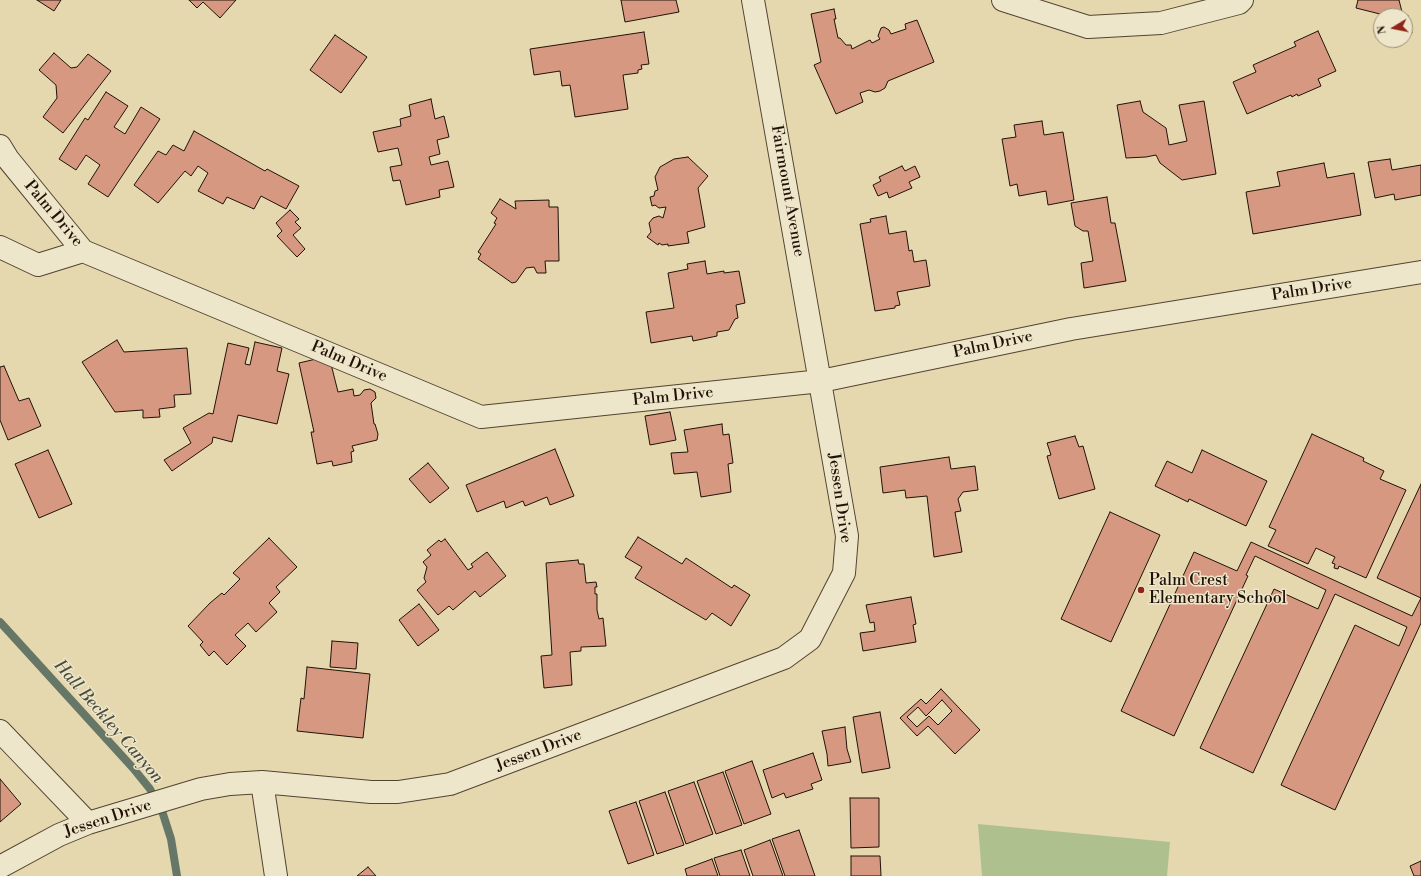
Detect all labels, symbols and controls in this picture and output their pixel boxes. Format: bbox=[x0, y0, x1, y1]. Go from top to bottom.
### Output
north arrow bbox=[1373, 8, 1413, 48]
text: N bbox=[1375, 24, 1390, 35]
street label: Fairmount Avenue bbox=[766, 124, 808, 258]
street label: Palm Drive bbox=[20, 177, 86, 251]
street label: Palm Drive bbox=[1271, 274, 1353, 306]
street label: Palm Drive bbox=[951, 327, 1035, 363]
street label: Palm Drive bbox=[308, 337, 390, 387]
street label: Palm Drive bbox=[632, 383, 714, 411]
street label: Jessen Drive bbox=[823, 452, 855, 544]
place label: Palm Crest Elementary School bbox=[1149, 571, 1286, 609]
marker: Palm Crest Elementary School bbox=[1136, 585, 1146, 595]
water label: Hall Beckley Canyon bbox=[49, 656, 167, 788]
street label: Jessen Drive bbox=[493, 726, 585, 776]
street label: Jessen Drive bbox=[62, 796, 154, 842]

